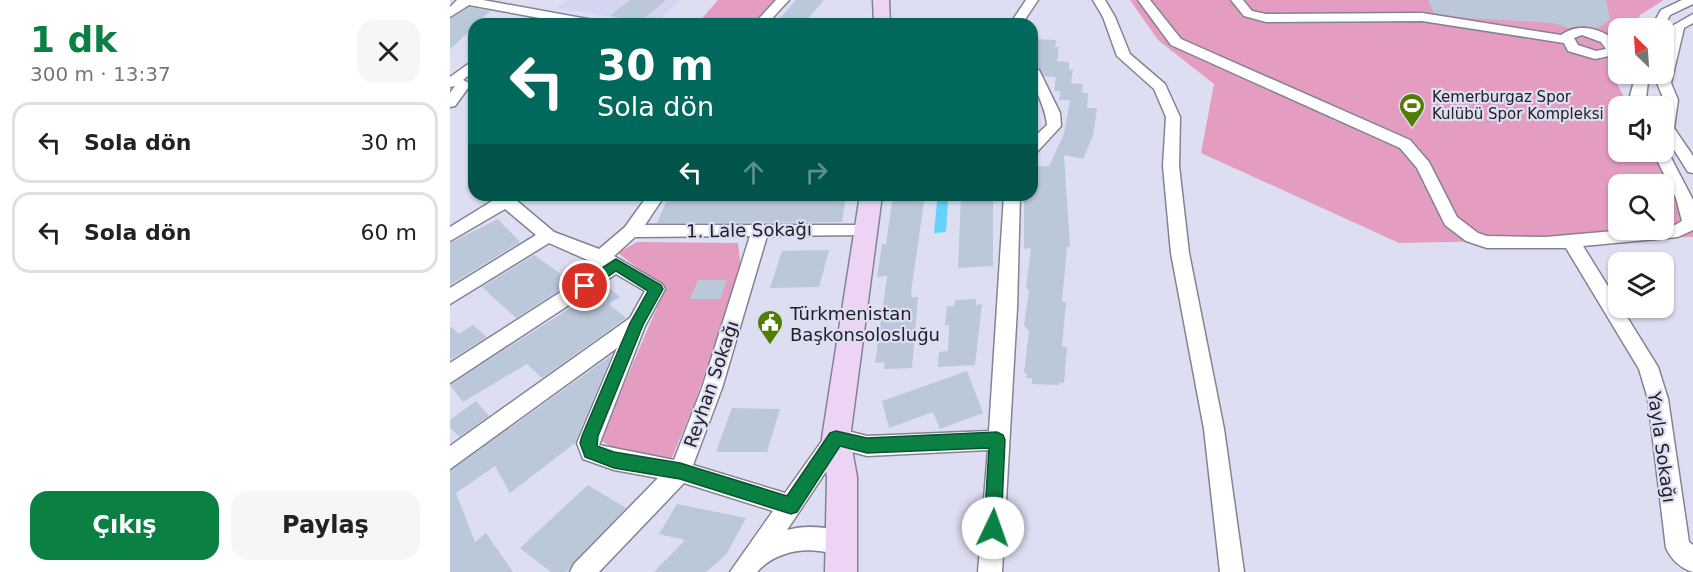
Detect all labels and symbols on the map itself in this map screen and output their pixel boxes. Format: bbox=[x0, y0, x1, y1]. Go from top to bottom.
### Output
north arrow bbox=[1608, 18, 1674, 84]
place label: Kemerburgaz Spor Kulübü Spor Kompleksi bbox=[1432, 88, 1604, 123]
sports icon: Kemerburgaz Spor Kulübü Spor Kompleksi bbox=[1397, 91, 1427, 129]
street label: 1. Lale Sokağı bbox=[686, 218, 812, 242]
pin bbox=[559, 260, 610, 311]
place label: Türkmenistan Başkonsolosluğu bbox=[789, 303, 940, 345]
public building icon: Türkmenistan Başkonsolosluğu bbox=[755, 308, 785, 346]
street label: Reyhan Sokağı bbox=[679, 318, 743, 450]
street label: Yayla Sokağı bbox=[1644, 389, 1680, 504]
position arrow bbox=[961, 496, 1025, 560]

